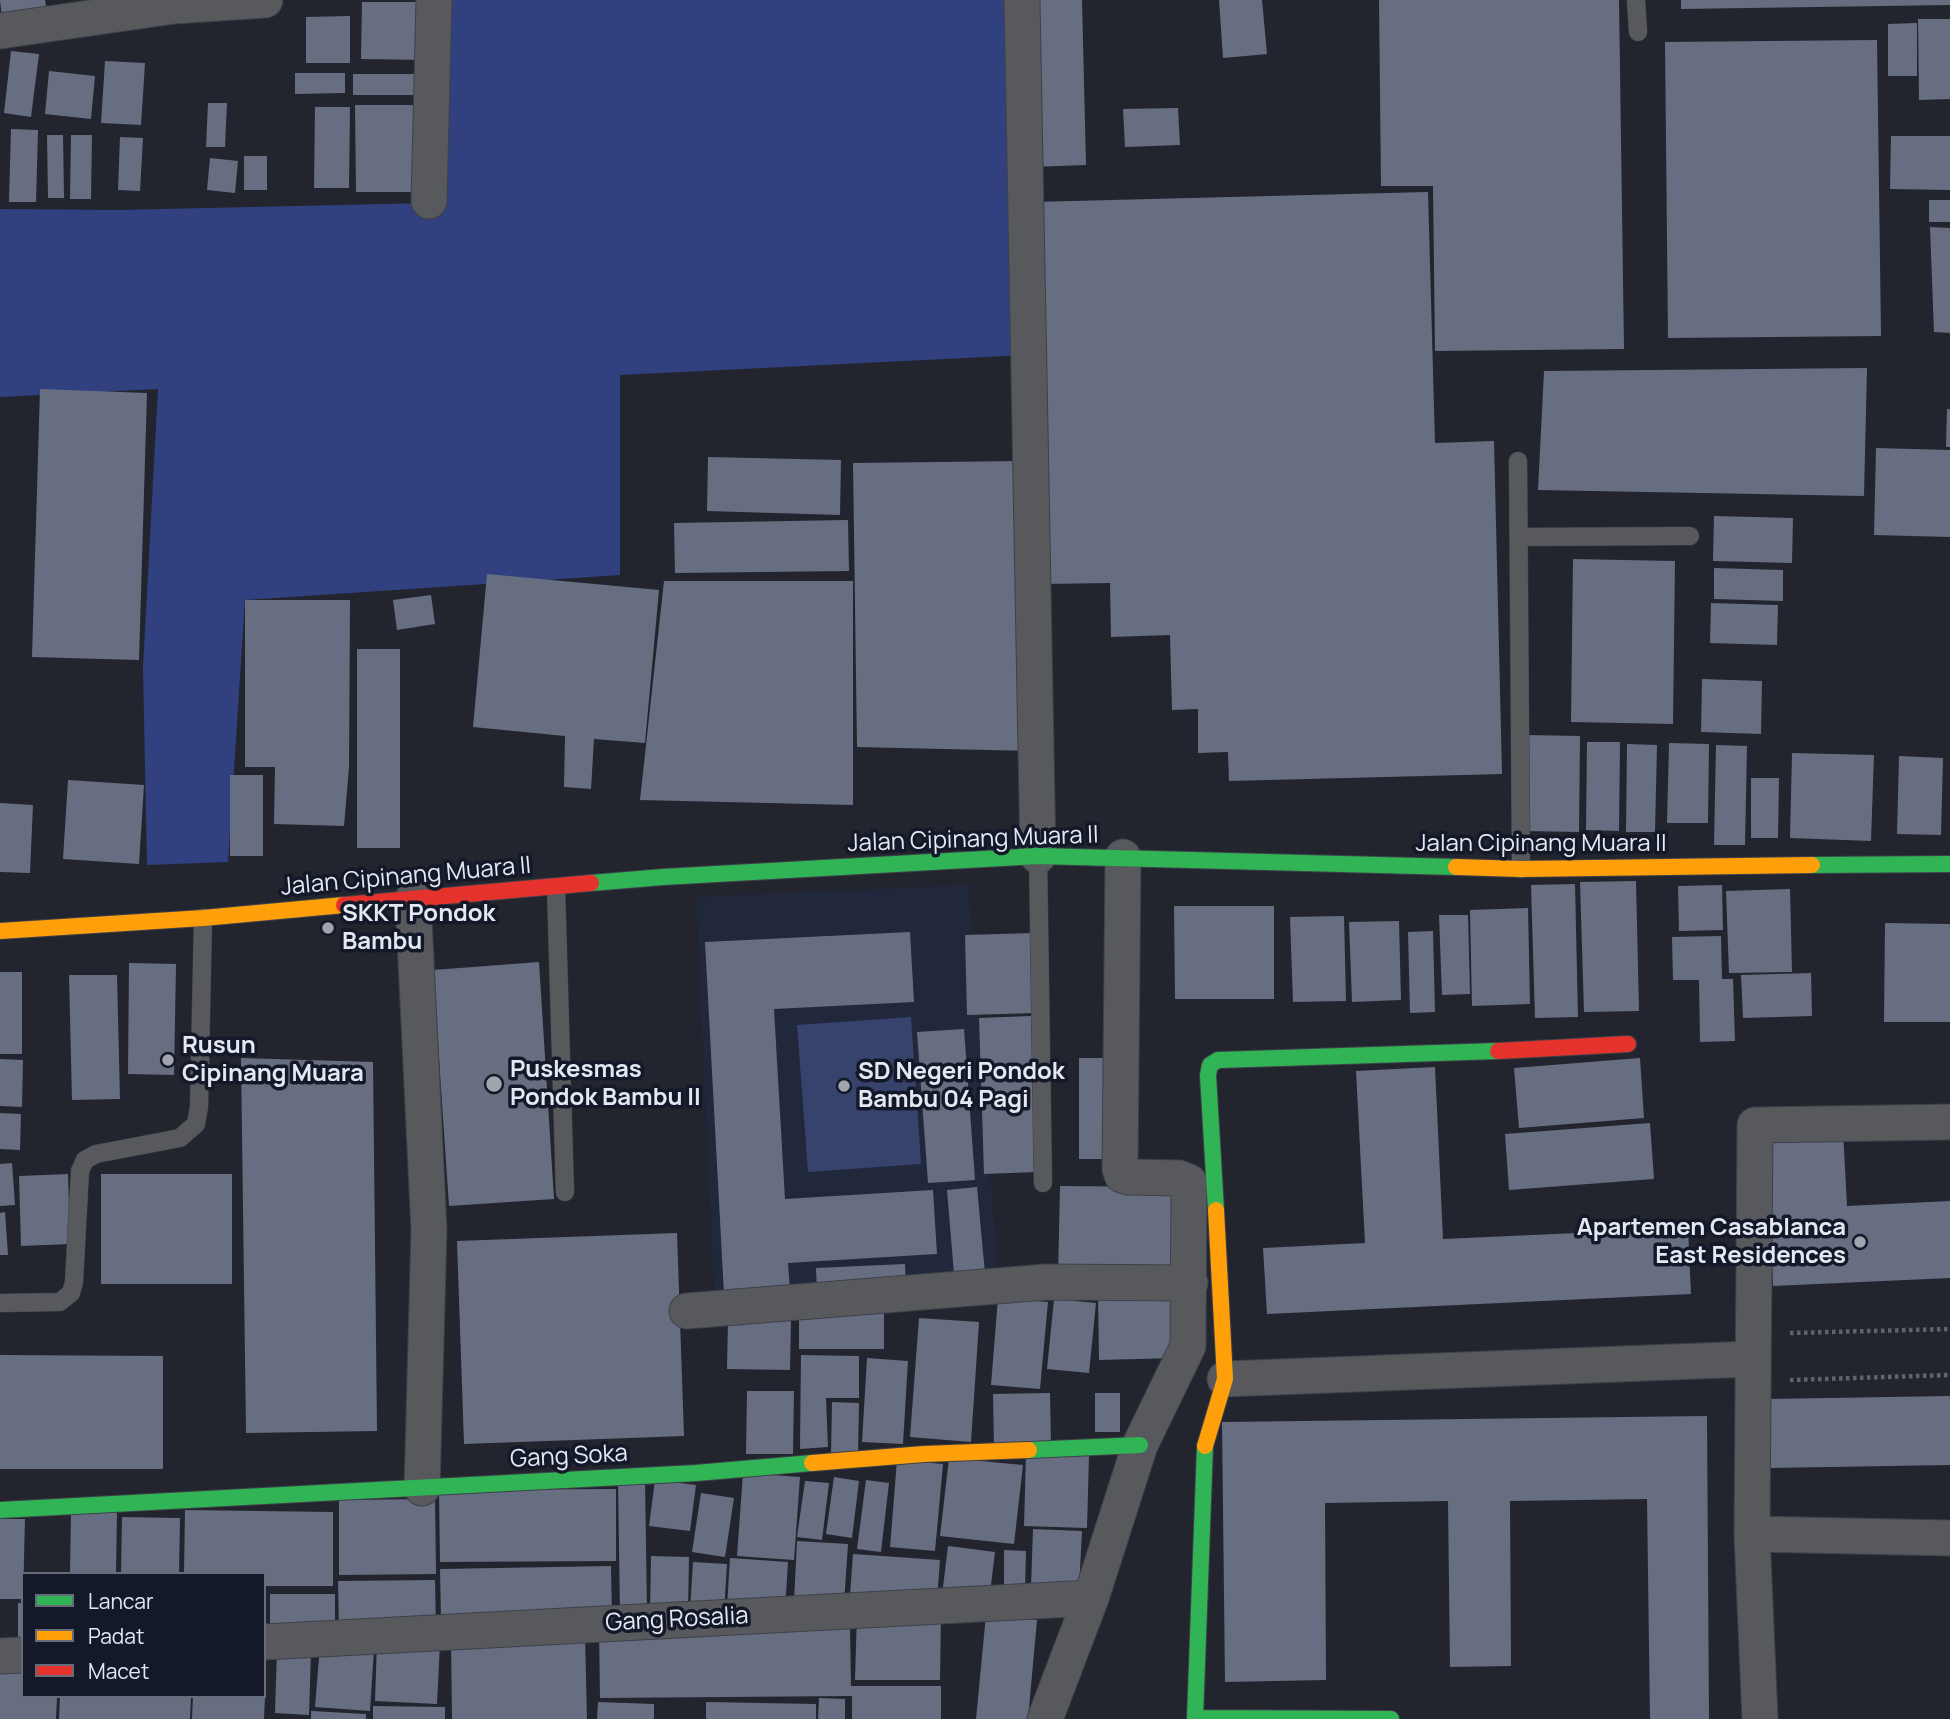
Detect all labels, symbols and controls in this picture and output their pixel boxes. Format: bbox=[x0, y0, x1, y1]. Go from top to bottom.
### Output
street label: Jalan Cipinang Muara II bbox=[847, 821, 1099, 859]
street label: Jalan Cipinang Muara II bbox=[1415, 830, 1667, 858]
street label: Jalan Cipinang Muara II bbox=[280, 852, 532, 902]
place label: SKKT Pondok Bambu bbox=[342, 900, 496, 956]
marker: SKKT Pondok Bambu bbox=[320, 920, 336, 936]
place label: Rusun Cipinang Muara bbox=[182, 1032, 364, 1088]
marker: Rusun Cipinang Muara bbox=[160, 1052, 176, 1068]
place label: Puskesmas Pondok Bambu II bbox=[510, 1056, 701, 1112]
place label: SD Negeri Pondok Bambu 04 Pagi bbox=[858, 1058, 1065, 1114]
marker: Puskesmas Pondok Bambu II bbox=[484, 1074, 504, 1094]
marker: SD Negeri Pondok Bambu 04 Pagi bbox=[836, 1078, 852, 1094]
place label: Apartemen Casablanca East Residences bbox=[1577, 1214, 1846, 1270]
marker: Apartemen Casablanca East Residences bbox=[1852, 1234, 1868, 1250]
street label: Gang Soka bbox=[509, 1440, 629, 1474]
legend bbox=[21, 1572, 266, 1698]
text: Lancar bbox=[88, 1587, 154, 1615]
street label: Gang Rosalia bbox=[605, 1602, 749, 1638]
text: Padat bbox=[88, 1622, 144, 1650]
text: Macet bbox=[88, 1657, 149, 1685]

